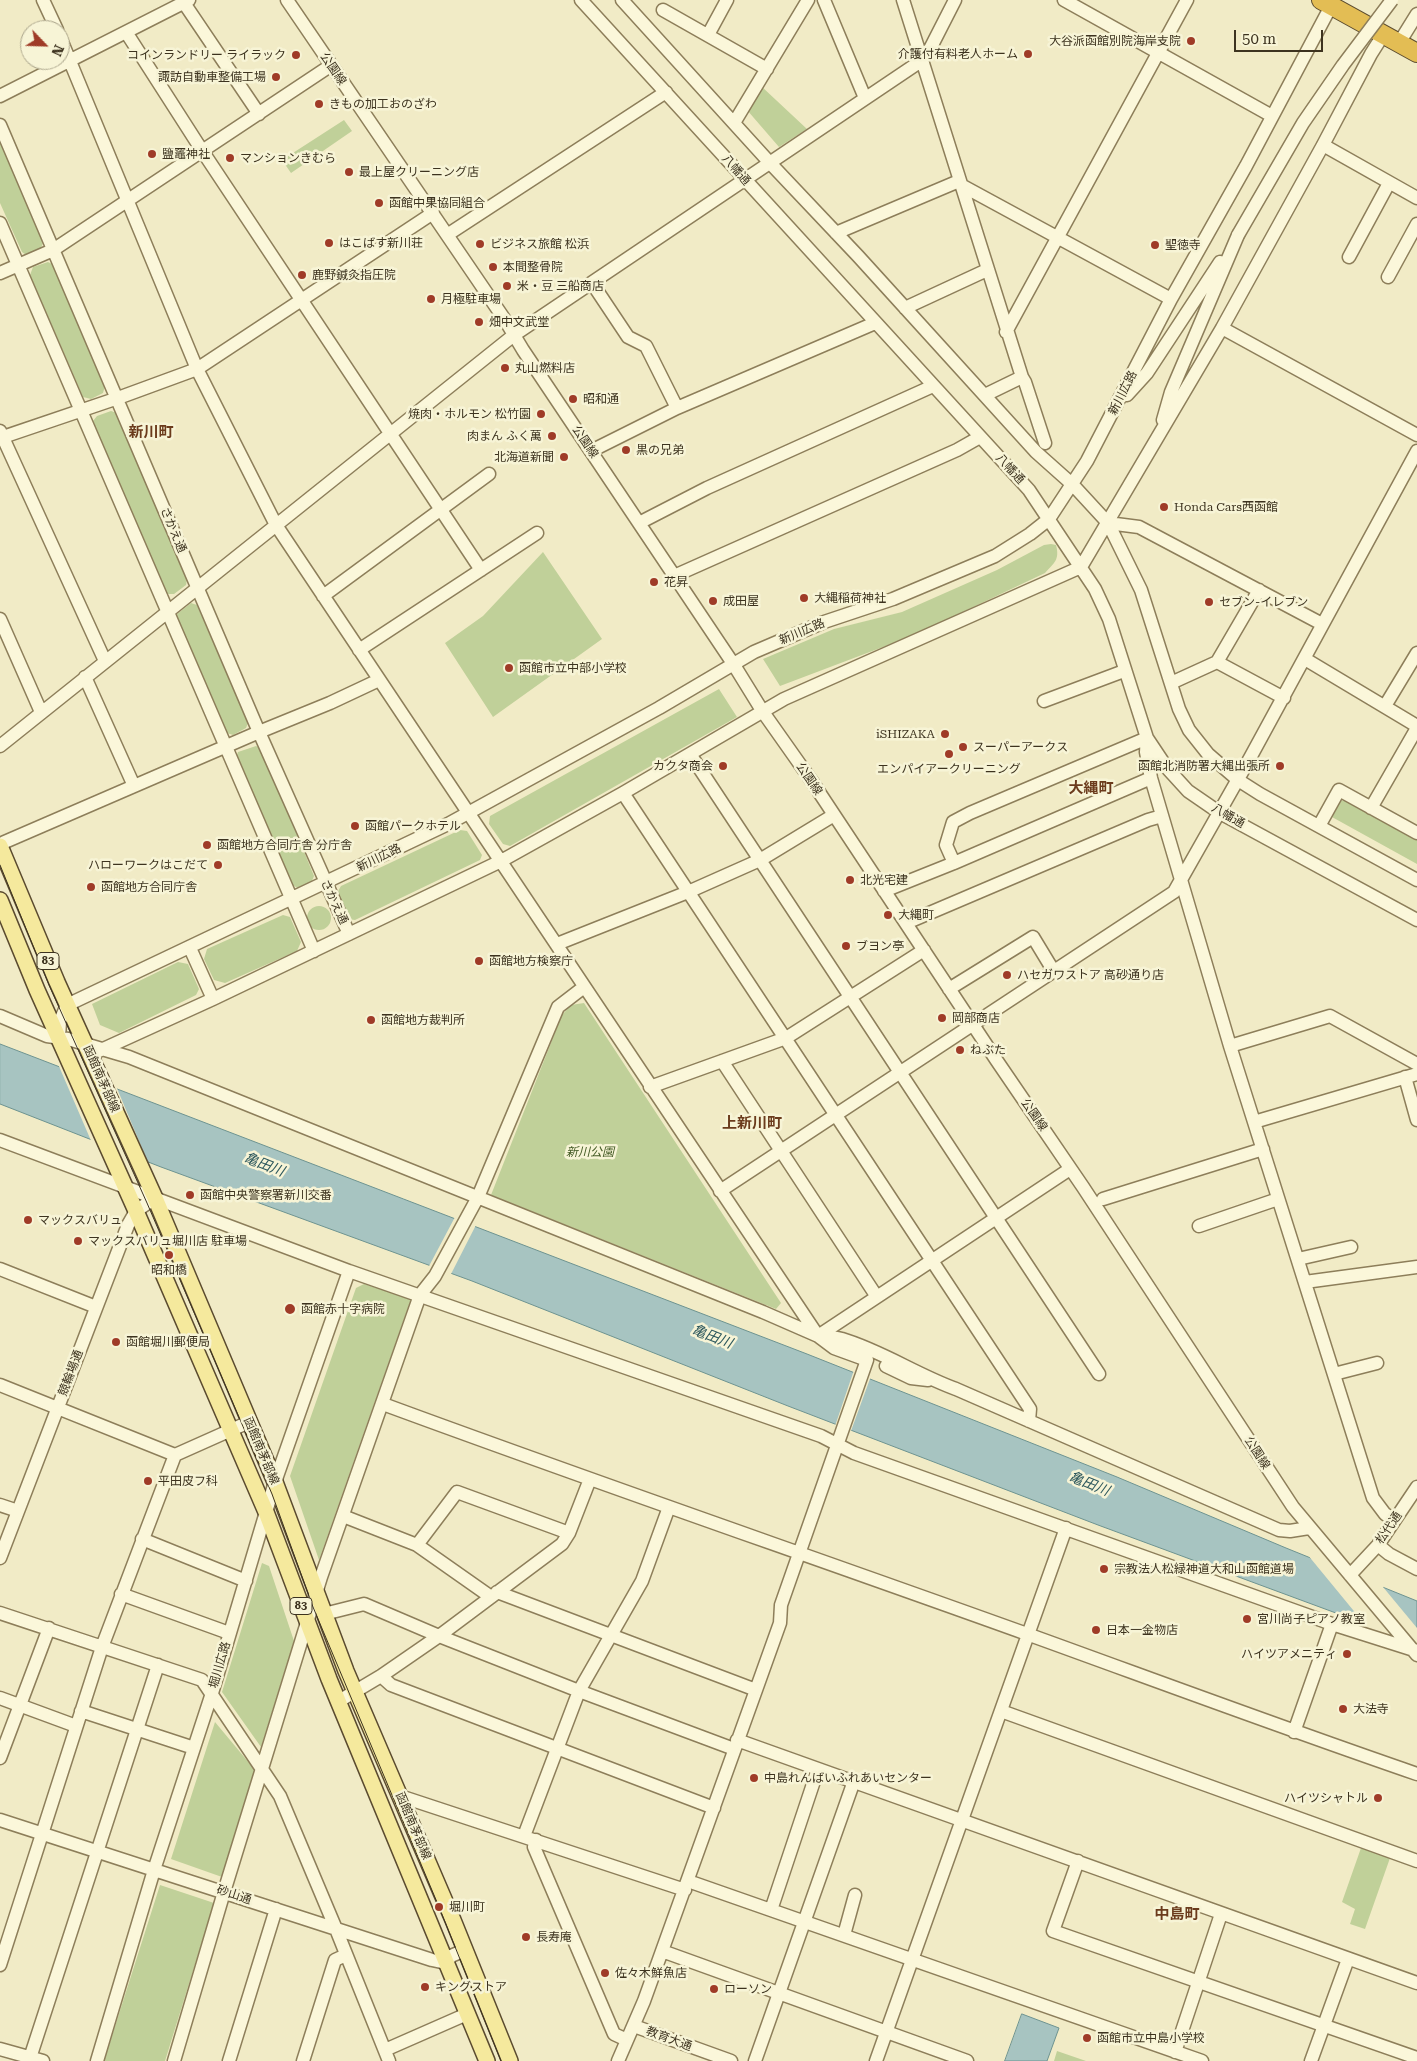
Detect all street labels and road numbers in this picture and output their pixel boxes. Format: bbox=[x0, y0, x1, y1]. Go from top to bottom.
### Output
street label: 公園線 bbox=[317, 50, 349, 88]
street label: 八幡通 bbox=[719, 152, 753, 188]
street label: 新川広路 bbox=[1106, 368, 1140, 418]
street label: 公園線 bbox=[569, 423, 601, 461]
street label: 八幡通 bbox=[992, 451, 1028, 487]
street label: さかえ通 bbox=[157, 505, 189, 555]
street label: 新川広路 bbox=[777, 616, 827, 648]
street label: 公園線 bbox=[793, 760, 825, 798]
street label: 八幡通 bbox=[1209, 801, 1247, 831]
street label: 新川広路 bbox=[354, 841, 404, 875]
street label: さかえ通 bbox=[317, 877, 351, 927]
road number: 83 bbox=[37, 952, 59, 969]
street label: 函館南茅部線 bbox=[80, 1043, 122, 1115]
street label: 公園線 bbox=[1018, 1096, 1050, 1134]
street label: 競輪場通 bbox=[56, 1348, 86, 1398]
street label: 函館南茅部線 bbox=[240, 1415, 282, 1487]
street label: 公園線 bbox=[1241, 1434, 1273, 1472]
street label: 松代通 bbox=[1373, 1509, 1405, 1547]
road number: 83 bbox=[290, 1598, 312, 1614]
street label: 堀川広路 bbox=[206, 1640, 234, 1690]
street label: 函館南茅部線 bbox=[392, 1790, 434, 1862]
street label: 砂山通 bbox=[215, 1883, 253, 1907]
street label: 教育大通 bbox=[644, 2024, 694, 2054]

